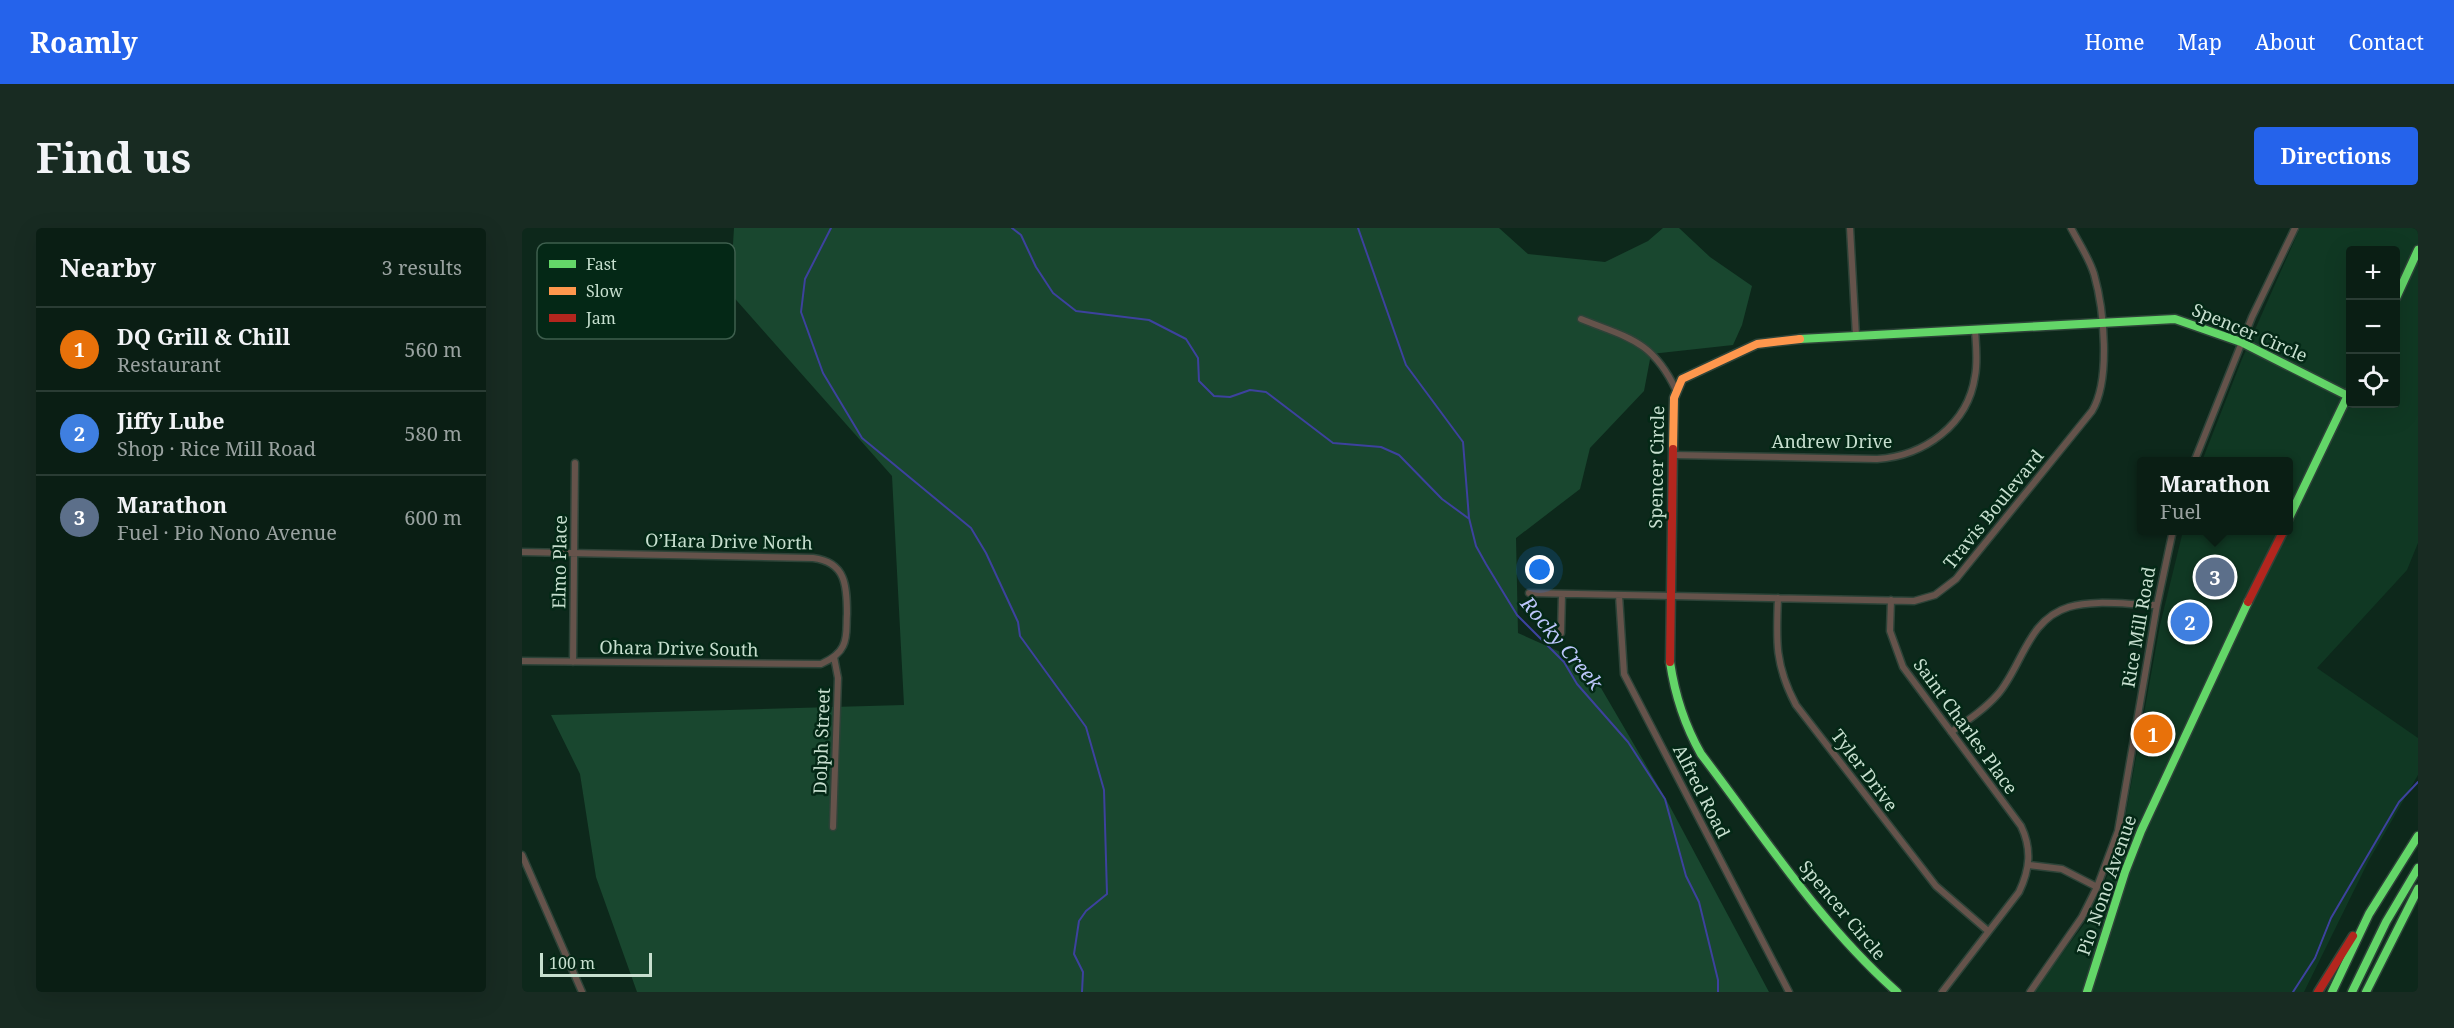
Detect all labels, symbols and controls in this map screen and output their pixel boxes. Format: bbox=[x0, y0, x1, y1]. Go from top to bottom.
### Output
text: Roamly bbox=[30, 23, 138, 61]
text: Home bbox=[2085, 28, 2145, 56]
text: Map bbox=[2178, 28, 2222, 56]
text: About bbox=[2255, 28, 2316, 56]
text: Contact bbox=[2349, 28, 2424, 56]
button: Directions bbox=[2254, 127, 2418, 185]
text: Find us bbox=[36, 128, 191, 185]
legend bbox=[537, 243, 735, 339]
map controls bbox=[2346, 246, 2400, 408]
button: + bbox=[2346, 246, 2400, 300]
text: Nearby bbox=[60, 249, 156, 285]
text: Fast bbox=[586, 253, 617, 275]
text: 3 results bbox=[382, 254, 462, 281]
text: Slow bbox=[586, 280, 623, 302]
street label: Spencer Circle bbox=[2189, 297, 2311, 367]
button: − bbox=[2346, 300, 2400, 354]
text: Jam bbox=[585, 307, 616, 329]
text: DQ Grill & Chill bbox=[117, 321, 290, 351]
text: 1 bbox=[74, 336, 85, 363]
text: 560 m bbox=[404, 336, 462, 363]
text: Restaurant bbox=[117, 351, 221, 378]
button: locate bbox=[2346, 354, 2400, 408]
text: Jiffy Lube bbox=[117, 405, 225, 435]
street label: Spencer Circle bbox=[1643, 405, 1669, 529]
text: 2 bbox=[74, 420, 85, 447]
text: 580 m bbox=[404, 420, 462, 447]
street label: Andrew Drive bbox=[1771, 429, 1893, 453]
text: Shop · Rice Mill Road bbox=[117, 435, 316, 462]
street label: Travis Boulevard bbox=[1937, 444, 2049, 574]
popup bbox=[2137, 457, 2293, 535]
text: Marathon bbox=[2160, 468, 2270, 498]
text: Marathon bbox=[117, 489, 227, 519]
text: Fuel bbox=[2160, 498, 2201, 525]
text: 3 bbox=[74, 504, 85, 531]
text: 600 m bbox=[404, 504, 462, 531]
street label: Elmo Place bbox=[546, 515, 572, 609]
text: Fuel · Pio Nono Avenue bbox=[117, 519, 337, 546]
street label: O’Hara Drive North bbox=[645, 528, 813, 554]
pin: 3 bbox=[2196, 554, 2234, 600]
your location bbox=[1525, 555, 1554, 584]
street label: Rice Mill Road bbox=[2116, 565, 2160, 689]
water label: Rocky Creek bbox=[1514, 590, 1609, 696]
pin: 2 bbox=[2170, 600, 2210, 644]
street label: Ohara Drive South bbox=[599, 635, 759, 661]
street label: Saint Charles Place bbox=[1909, 653, 2023, 799]
street label: Dolph Street bbox=[807, 687, 835, 795]
pin: 1 bbox=[2134, 712, 2172, 756]
street label: Tyler Drive bbox=[1826, 724, 1904, 816]
street label: Alfred Road bbox=[1668, 740, 1736, 842]
street label: Pio Nono Avenue bbox=[2071, 812, 2141, 958]
street label: Spencer Circle bbox=[1794, 855, 1892, 965]
scale bar bbox=[540, 950, 652, 978]
text: 100 m bbox=[549, 952, 595, 974]

